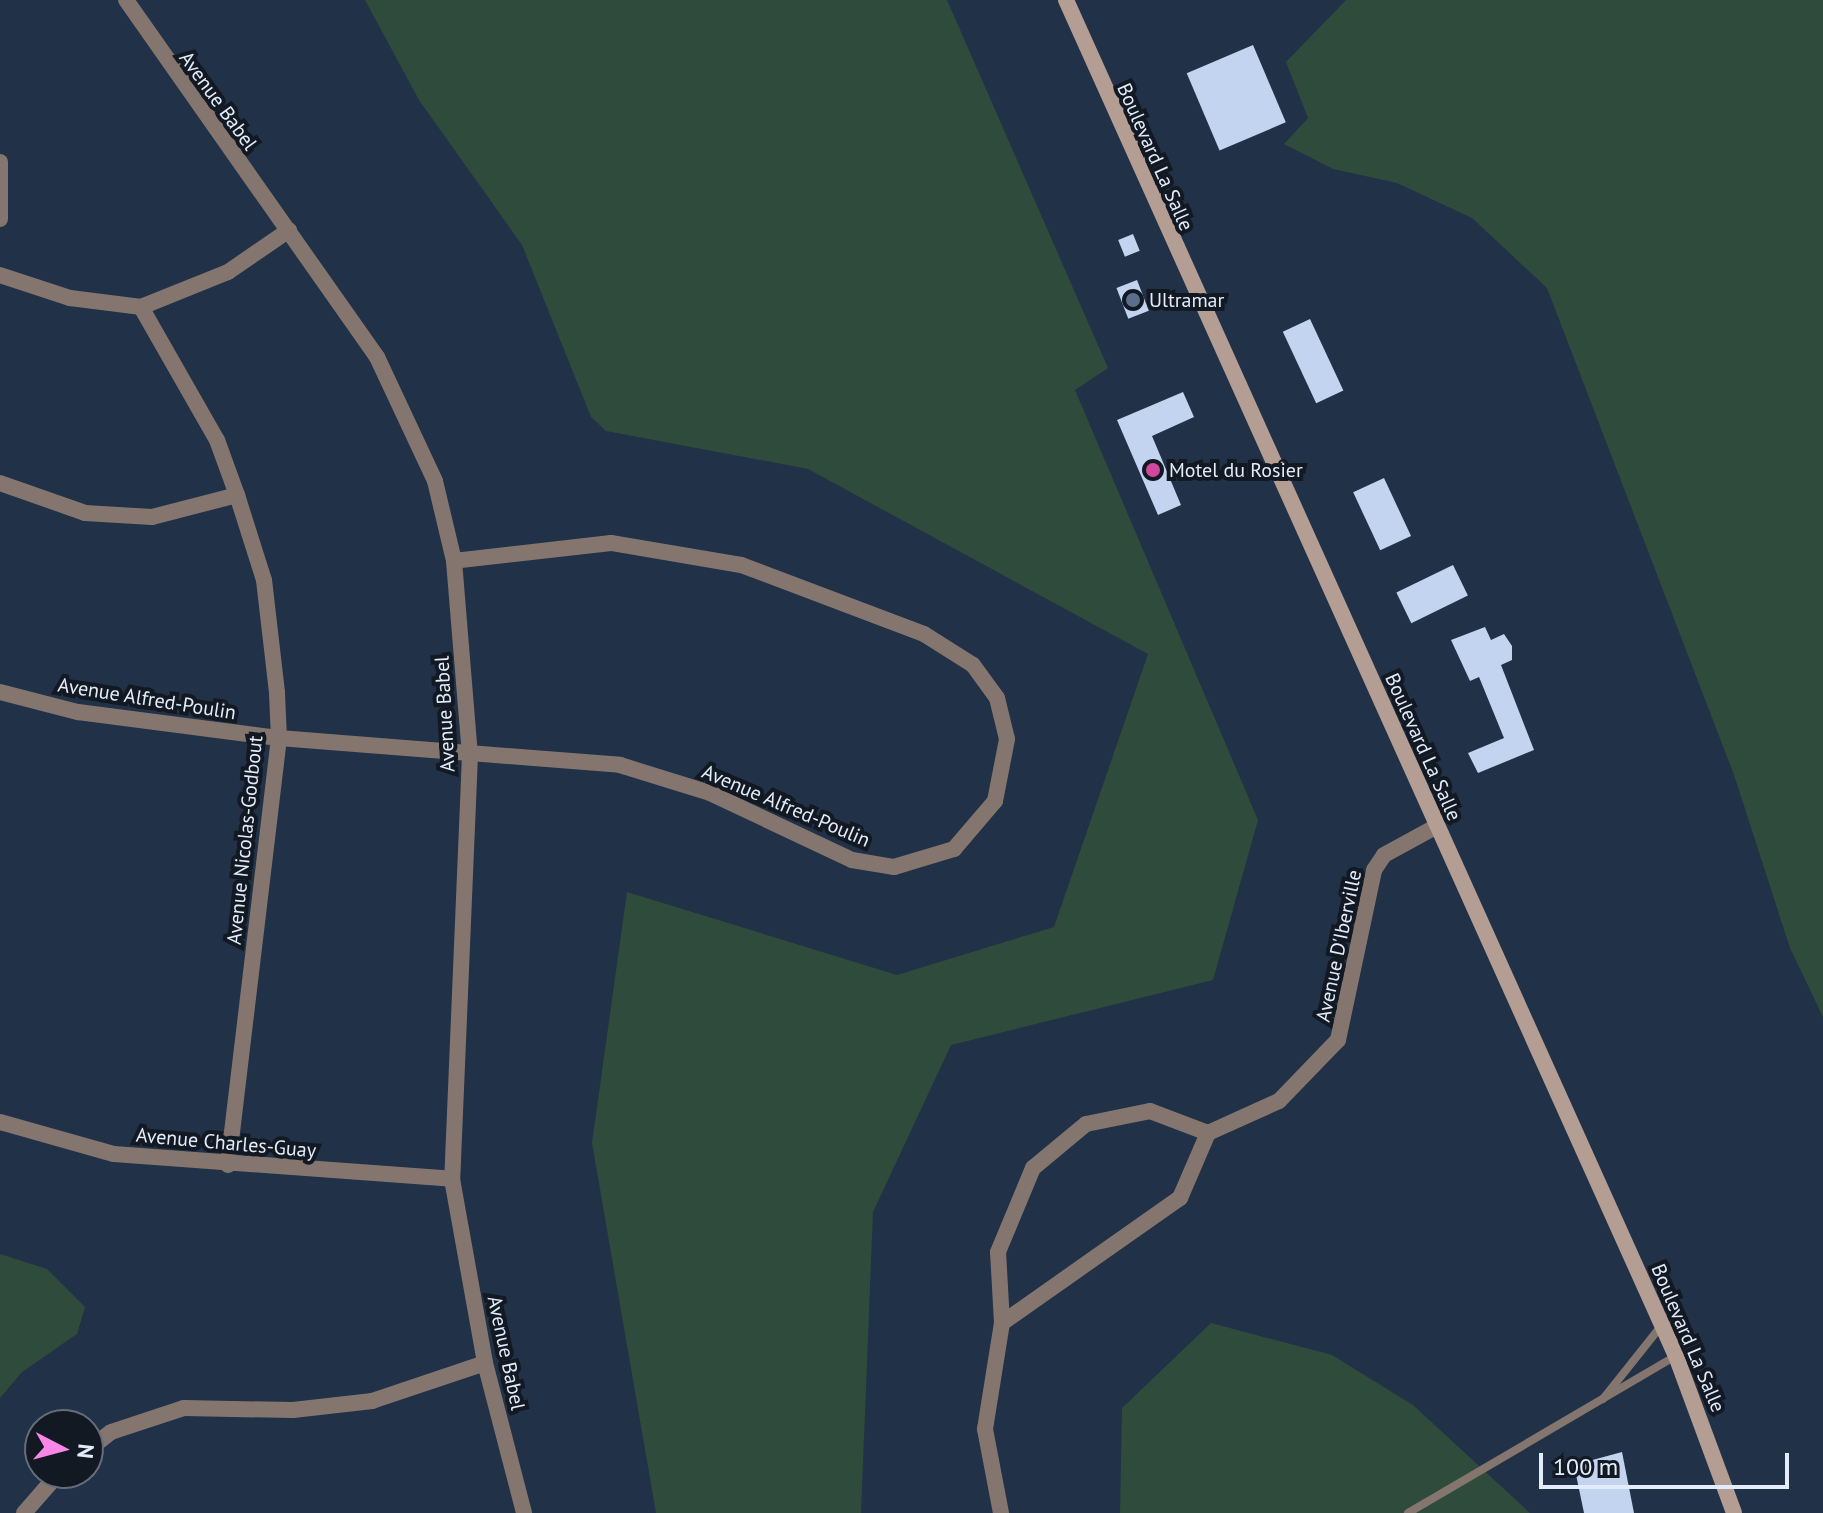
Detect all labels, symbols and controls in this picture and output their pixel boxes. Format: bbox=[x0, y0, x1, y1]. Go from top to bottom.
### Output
street label: Avenue Babel bbox=[174, 47, 262, 155]
street label: Boulevard La Salle bbox=[1112, 80, 1198, 234]
place label: Ultramar bbox=[1149, 288, 1224, 312]
marker: Ultramar bbox=[1124, 291, 1142, 309]
place label: Motel du Rosier bbox=[1169, 458, 1303, 482]
marker: Motel du Rosier bbox=[1144, 461, 1162, 479]
street label: Avenue Babel bbox=[430, 655, 460, 773]
street label: Boulevard La Salle bbox=[1380, 670, 1466, 824]
street label: Avenue Alfred-Poulin bbox=[56, 673, 238, 725]
street label: Avenue Nicolas-Godbout bbox=[222, 734, 268, 946]
street label: Avenue Alfred-Poulin bbox=[698, 760, 874, 852]
street label: Avenue D'Iberville bbox=[1311, 868, 1367, 1024]
street label: Avenue Charles-Guay bbox=[135, 1123, 317, 1163]
street label: Boulevard La Salle bbox=[1646, 1260, 1730, 1416]
street label: Avenue Babel bbox=[482, 1294, 530, 1412]
north arrow bbox=[24, 1409, 104, 1489]
scale bar bbox=[1543, 1437, 1793, 1487]
text: N bbox=[71, 1443, 101, 1460]
text: 100 m bbox=[1553, 1451, 1618, 1482]

